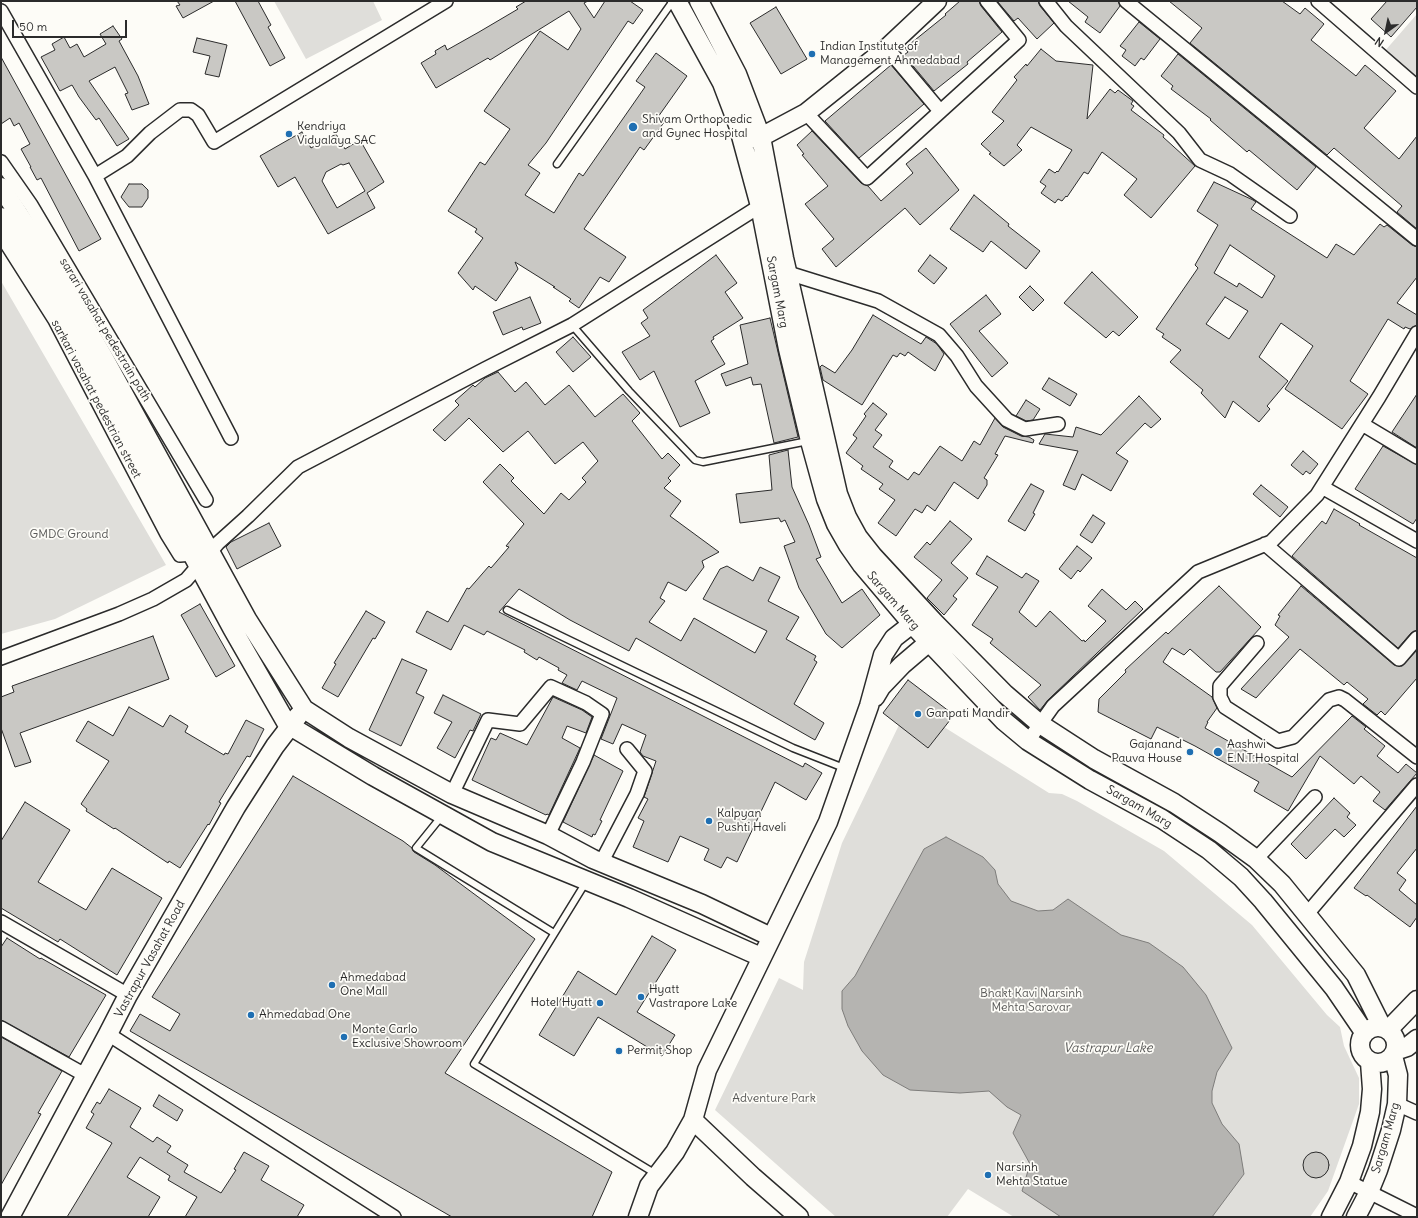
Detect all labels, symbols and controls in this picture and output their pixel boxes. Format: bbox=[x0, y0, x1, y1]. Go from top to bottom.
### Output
scale bar bbox=[14, 12, 129, 38]
north arrow bbox=[1366, 12, 1406, 52]
text: 50 m bbox=[19, 19, 47, 34]
text: N bbox=[1372, 34, 1386, 50]
place label: Indian Institute of Management Ahmedabad bbox=[820, 40, 960, 68]
marker: Indian Institute of Management Ahmedabad bbox=[807, 49, 817, 59]
place label: Shivam Orthopaedic and Gynec Hospital bbox=[642, 113, 752, 141]
place label: Kendriya Vidyalaya SAC bbox=[297, 120, 376, 148]
marker: Shivam Orthopaedic and Gynec Hospital bbox=[627, 121, 639, 133]
marker: Kendriya Vidyalaya SAC bbox=[284, 129, 294, 139]
street label: Sargam Marg bbox=[763, 255, 791, 329]
street label: sarari vasahat pedestrain path bbox=[56, 256, 154, 404]
street label: sarkari vasahat pedestrian street bbox=[48, 317, 144, 481]
park label: GMDC Ground bbox=[30, 528, 108, 542]
street label: Sargam Marg bbox=[864, 569, 922, 633]
place label: Ganpati Mandir bbox=[926, 707, 1010, 721]
marker: Ganpati Mandir bbox=[913, 709, 923, 719]
place label: Gajanand Pauva House bbox=[1112, 738, 1182, 766]
place label: Aashwi E.N.T.Hospital bbox=[1227, 738, 1299, 766]
marker: Aashwi E.N.T.Hospital bbox=[1212, 746, 1224, 758]
marker: Gajanand Pauva House bbox=[1185, 747, 1195, 757]
street label: Sargam Marg bbox=[1104, 782, 1174, 832]
place label: Kalpyan Pushti Haveli bbox=[717, 807, 786, 835]
marker: Kalpyan Pushti Haveli bbox=[704, 816, 714, 826]
street label: Vastrapur Vasahat Road bbox=[112, 898, 188, 1020]
place label: Ahmedabad One Mall bbox=[340, 971, 406, 999]
marker: Ahmedabad One Mall bbox=[327, 980, 337, 990]
place label: Hyatt Vastrapore Lake bbox=[649, 983, 737, 1011]
park label: Bhakt Kavi Narsinh Mehta Sarovar bbox=[980, 987, 1082, 1015]
marker: Hyatt Vastrapore Lake bbox=[636, 992, 646, 1002]
place label: Hotel Hyatt bbox=[530, 996, 592, 1010]
marker: Hotel Hyatt bbox=[595, 998, 605, 1008]
place label: Ahmedabad One bbox=[259, 1008, 351, 1022]
marker: Ahmedabad One bbox=[246, 1010, 256, 1020]
place label: Monte Carlo Exclusive Showroom bbox=[352, 1023, 462, 1051]
marker: Monte Carlo Exclusive Showroom bbox=[339, 1032, 349, 1042]
water label: Vastrapur Lake bbox=[1063, 1040, 1153, 1056]
place label: Permit Shop bbox=[627, 1044, 692, 1058]
marker: Permit Shop bbox=[614, 1046, 624, 1056]
park label: Adventure Park bbox=[732, 1092, 816, 1106]
street label: Sargam Marg bbox=[1369, 1101, 1403, 1175]
place label: Narsinh Mehta Statue bbox=[996, 1161, 1068, 1189]
marker: Narsinh Mehta Statue bbox=[983, 1170, 993, 1180]

